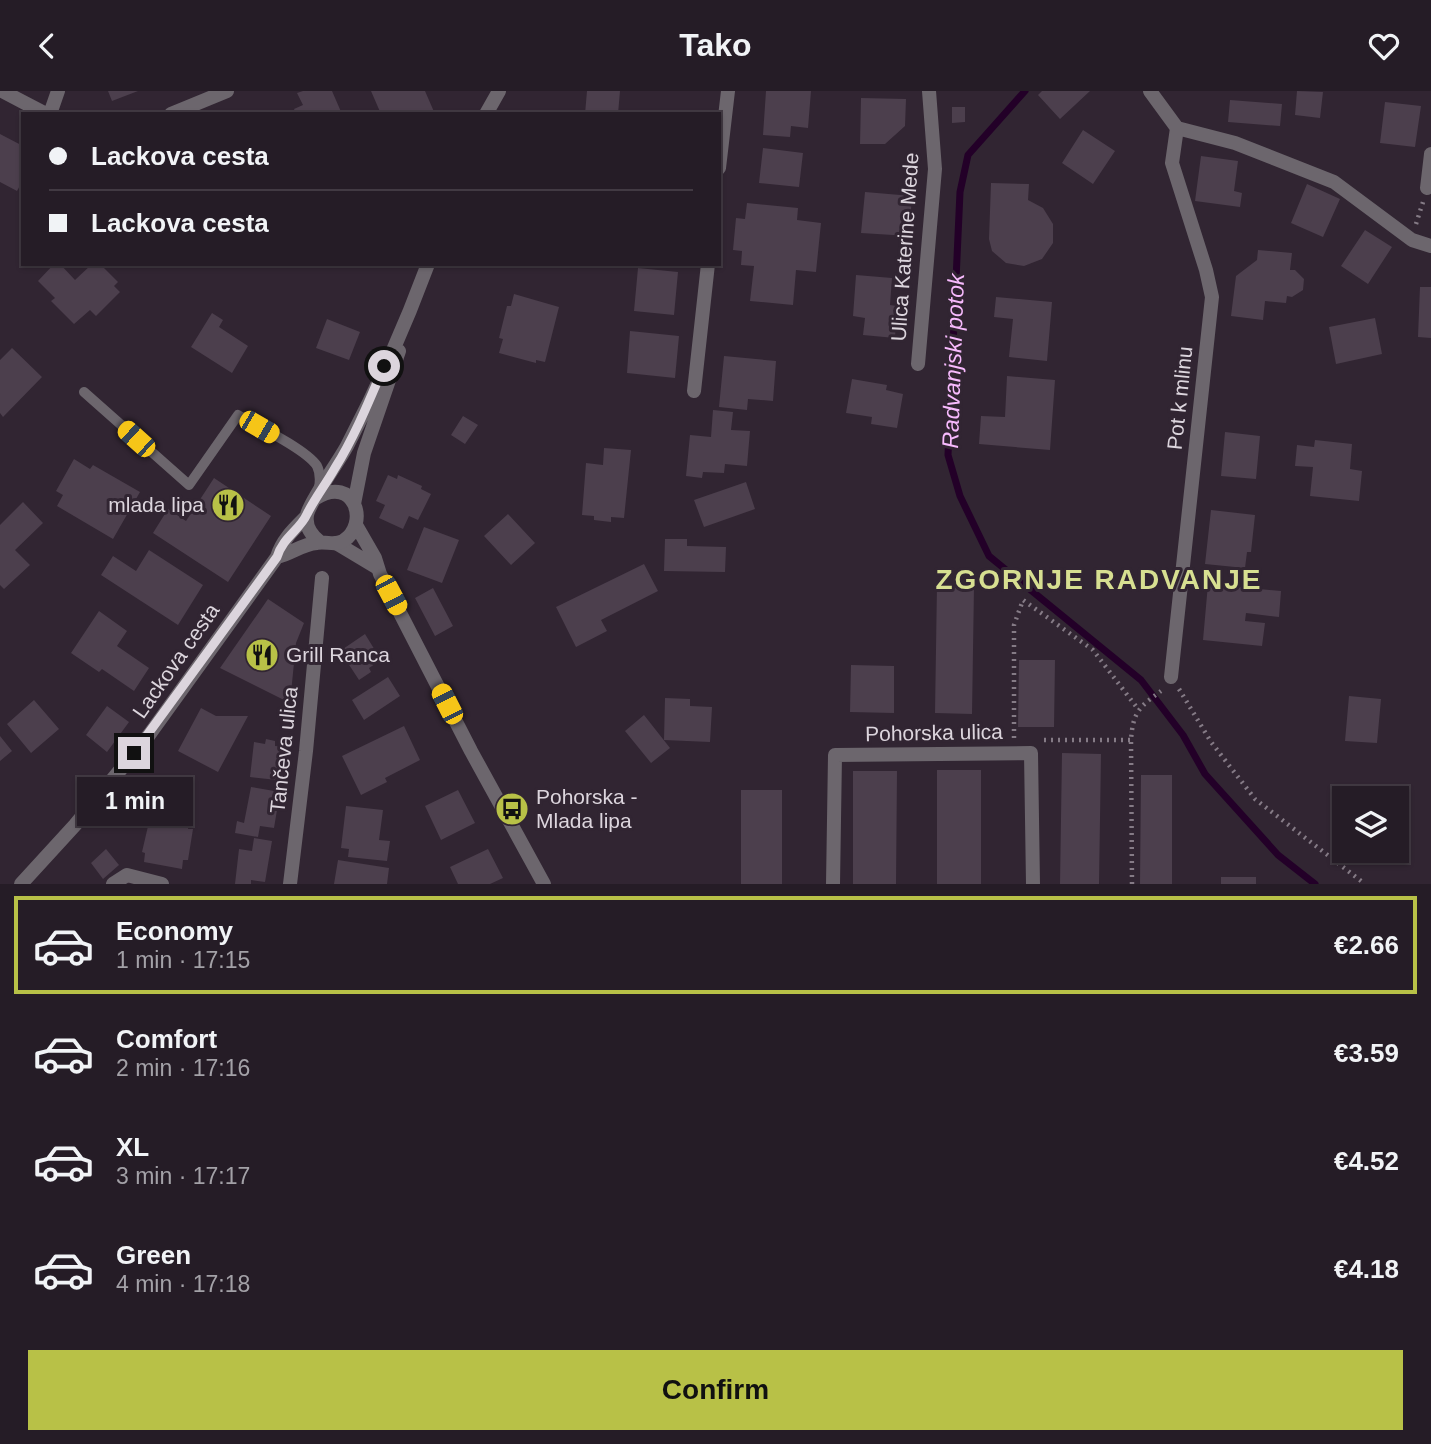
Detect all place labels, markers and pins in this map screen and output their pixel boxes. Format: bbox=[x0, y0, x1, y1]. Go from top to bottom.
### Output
restaurant icon: mlada lipa bbox=[209, 486, 247, 524]
place label: mlada lipa bbox=[108, 493, 204, 516]
restaurant icon: Grill Ranca bbox=[243, 636, 281, 674]
place label: Grill Ranca bbox=[286, 643, 390, 666]
place label: Pohorska - Mlada lipa bbox=[536, 785, 638, 832]
bus stop icon: Pohorska - Mlada lipa bbox=[493, 790, 531, 828]

